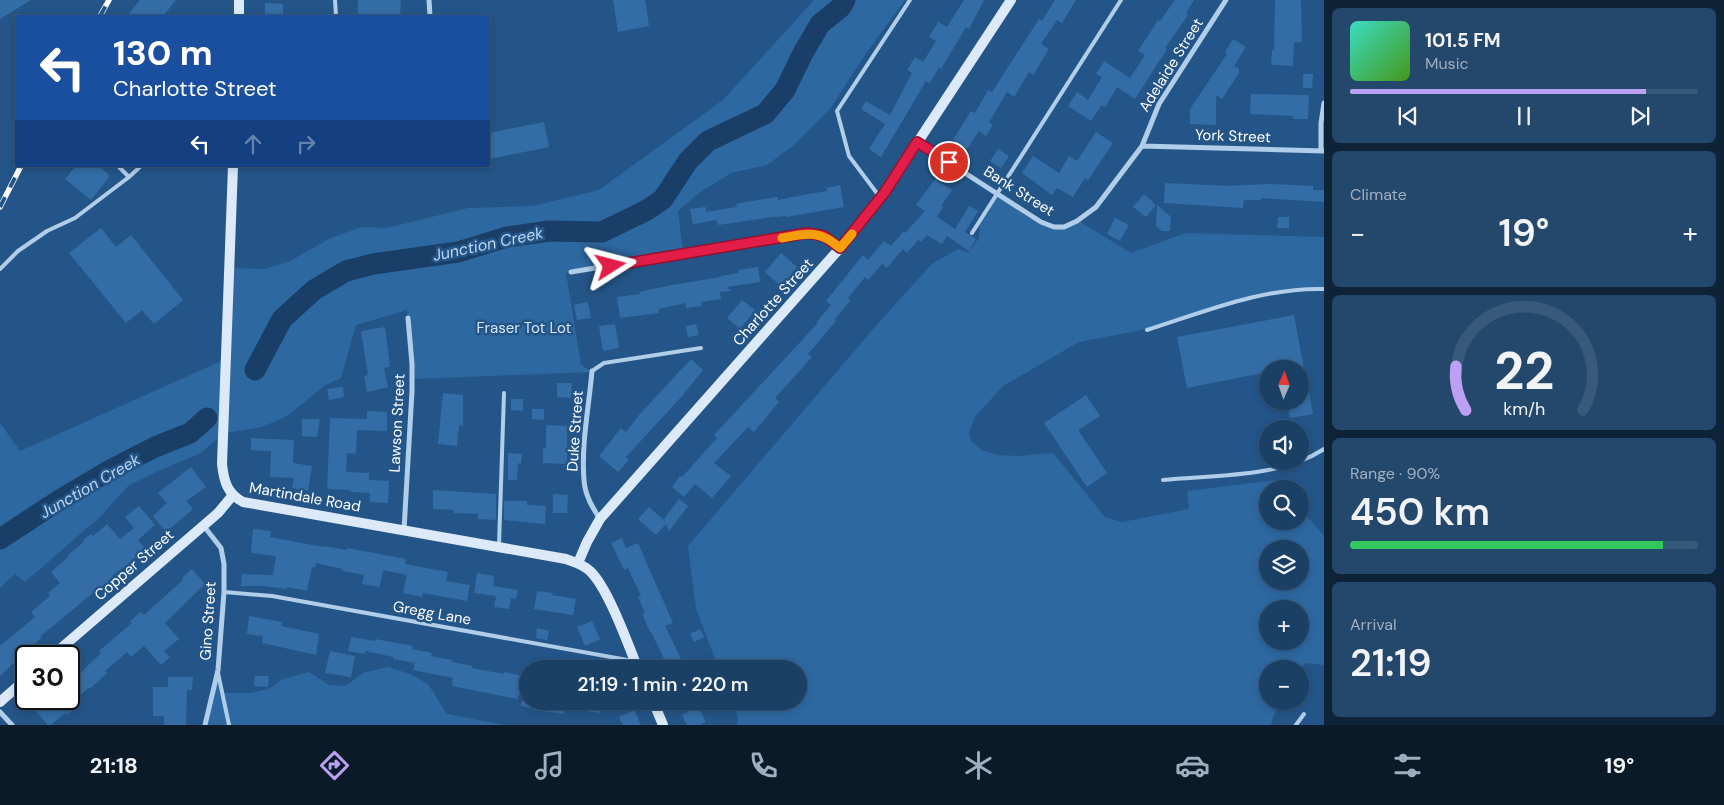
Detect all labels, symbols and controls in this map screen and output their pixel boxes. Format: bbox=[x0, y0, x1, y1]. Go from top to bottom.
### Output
street label: Adelaide Street bbox=[1134, 14, 1208, 116]
text: 101.5 FM bbox=[1425, 28, 1501, 53]
text: 130 m bbox=[113, 30, 213, 76]
icon: left bbox=[30, 35, 95, 100]
text: Music bbox=[1425, 53, 1469, 74]
text: Charlotte Street bbox=[113, 74, 277, 103]
icon: previous bbox=[1394, 102, 1422, 130]
icon: pause bbox=[1510, 102, 1538, 130]
icon: next bbox=[1626, 102, 1654, 130]
street label: York Street bbox=[1195, 125, 1271, 147]
icon: left bbox=[186, 130, 214, 158]
icon: ahead bbox=[239, 130, 267, 158]
icon: right bbox=[292, 130, 320, 158]
pin bbox=[928, 141, 970, 183]
icon: arrive bbox=[935, 148, 963, 176]
street label: Bank Street bbox=[980, 161, 1058, 221]
text: Climate bbox=[1350, 184, 1407, 205]
text: 19° bbox=[1499, 208, 1549, 258]
text: − bbox=[1350, 215, 1365, 252]
text: + bbox=[1683, 215, 1698, 252]
water label: Junction Creek bbox=[431, 222, 546, 266]
position arrow bbox=[584, 239, 636, 291]
street label: Charlotte Street bbox=[728, 254, 818, 350]
park label: Fraser Tot Lot bbox=[477, 318, 572, 338]
text: 22 bbox=[1494, 337, 1554, 405]
north arrow bbox=[1259, 360, 1309, 410]
map controls bbox=[1259, 360, 1309, 710]
street label: Lawson Street bbox=[384, 373, 410, 473]
street label: Duke Street bbox=[562, 390, 588, 472]
text: km/h bbox=[1503, 397, 1545, 421]
button: sound bbox=[1259, 420, 1309, 470]
water label: Junction Creek bbox=[36, 448, 145, 523]
text: Range · 90% bbox=[1350, 463, 1440, 484]
street label: Martindale Road bbox=[248, 477, 362, 517]
button: search bbox=[1259, 480, 1309, 530]
text: 450 km bbox=[1350, 487, 1490, 537]
street label: Copper Street bbox=[90, 525, 178, 605]
button: layers bbox=[1259, 540, 1309, 590]
street label: Gino Street bbox=[195, 581, 221, 661]
street label: Gregg Lane bbox=[391, 596, 473, 630]
button: + bbox=[1259, 600, 1309, 650]
text: Arrival bbox=[1350, 614, 1397, 635]
text: 21:19 bbox=[1350, 638, 1432, 688]
speed limit sign: 30 bbox=[15, 645, 80, 710]
button: − bbox=[1259, 660, 1309, 710]
text: 21:19 · 1 min · 220 m bbox=[578, 672, 748, 697]
icon: directions bbox=[317, 748, 352, 783]
icon: music bbox=[532, 748, 567, 783]
icon: phone bbox=[746, 748, 781, 783]
icon: climate bbox=[961, 748, 996, 783]
icon: car bbox=[1175, 748, 1210, 783]
icon: filters bbox=[1390, 748, 1425, 783]
text: 21:18 bbox=[90, 751, 138, 780]
text: 19° bbox=[1604, 751, 1634, 780]

